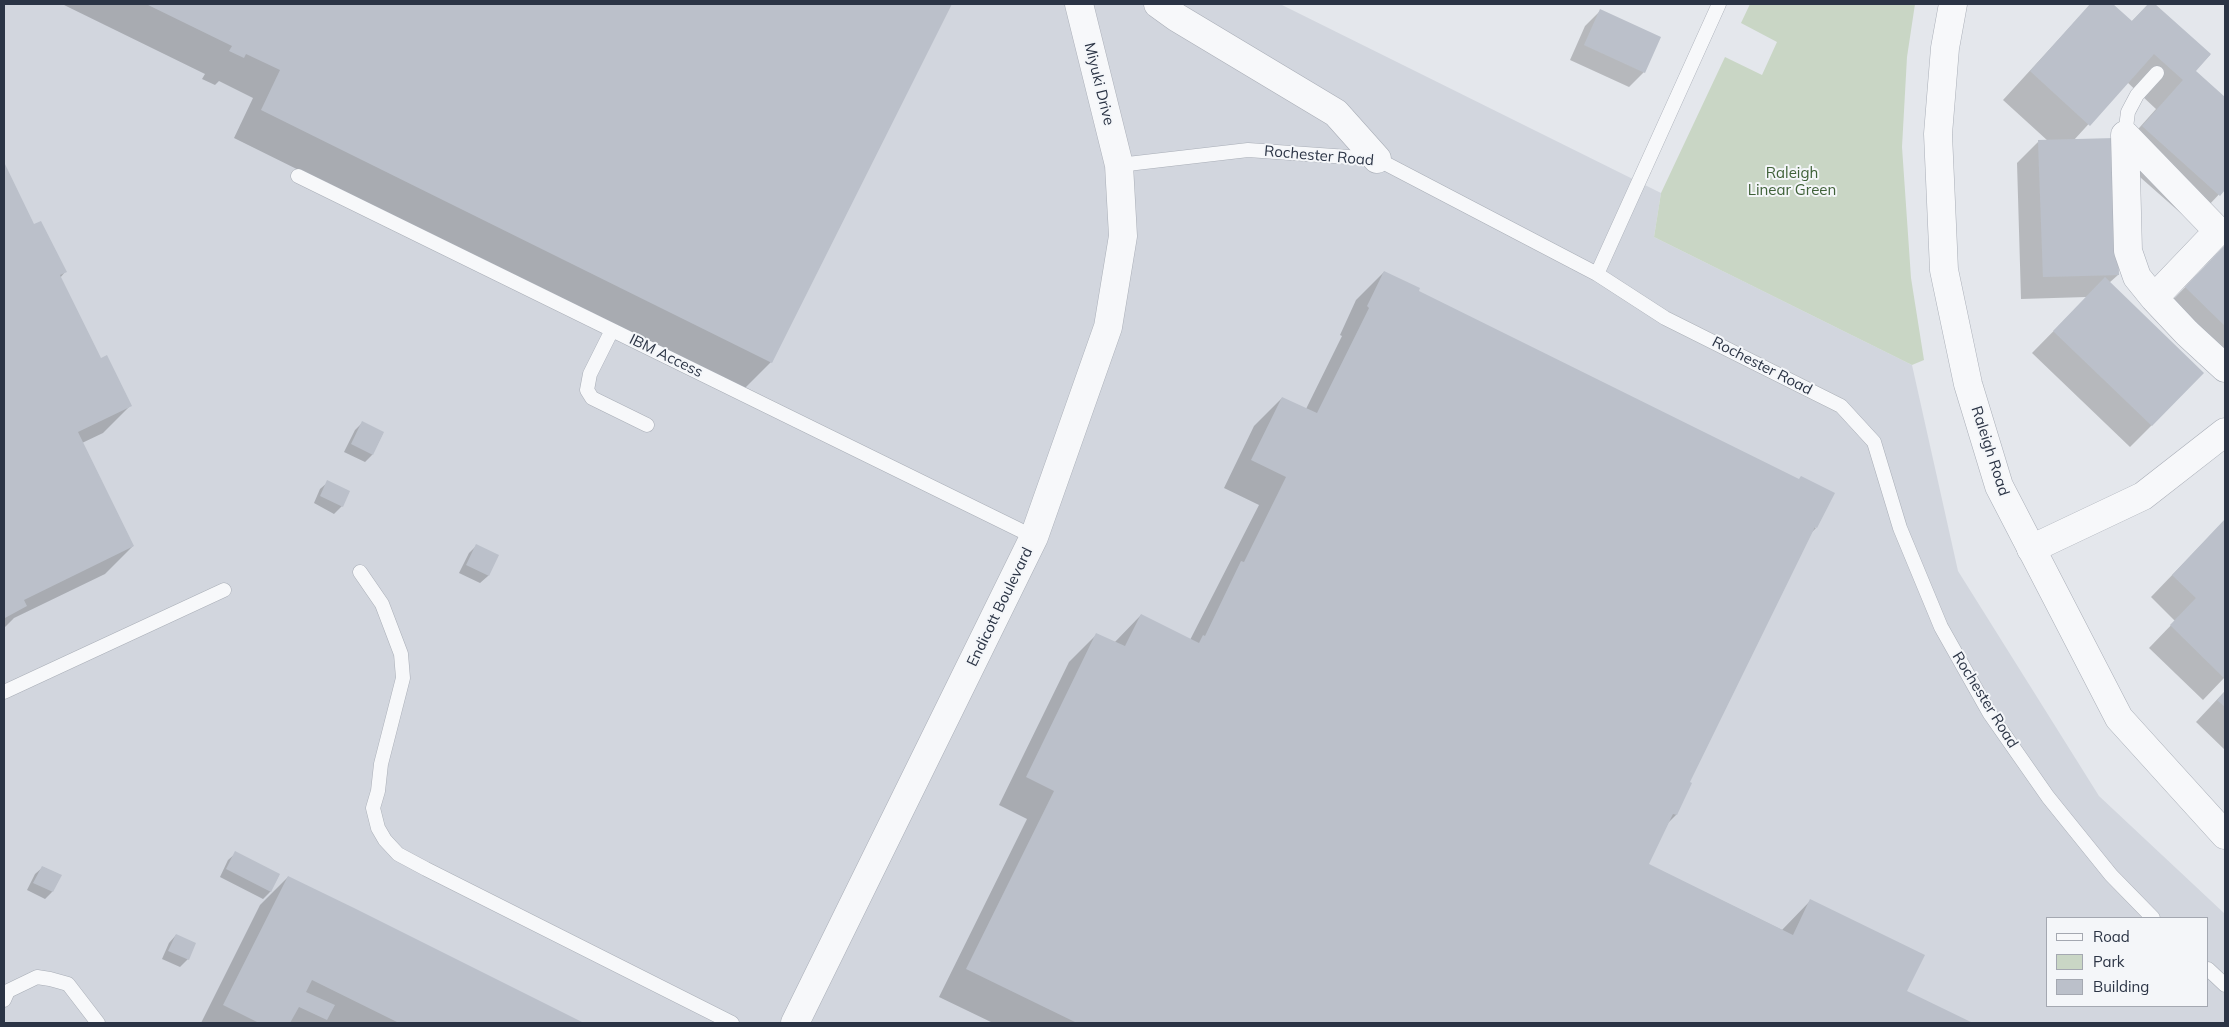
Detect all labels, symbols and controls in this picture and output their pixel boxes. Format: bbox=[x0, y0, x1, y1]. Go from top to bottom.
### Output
street label: Miyuki Drive bbox=[1080, 41, 1118, 127]
street label: Rochester Road bbox=[1263, 142, 1375, 170]
park label: Raleigh Linear Green bbox=[1748, 164, 1836, 199]
street label: IBM Access bbox=[626, 331, 706, 381]
street label: Rochester Road bbox=[1709, 333, 1815, 399]
street label: Raleigh Road bbox=[1967, 404, 2013, 498]
street label: Endicott Boulevard bbox=[963, 544, 1037, 670]
street label: Rochester Road bbox=[1948, 649, 2022, 751]
legend bbox=[2046, 917, 2209, 1007]
text: Road bbox=[2093, 927, 2130, 946]
text: Park bbox=[2093, 952, 2125, 971]
text: Building bbox=[2093, 977, 2149, 996]

